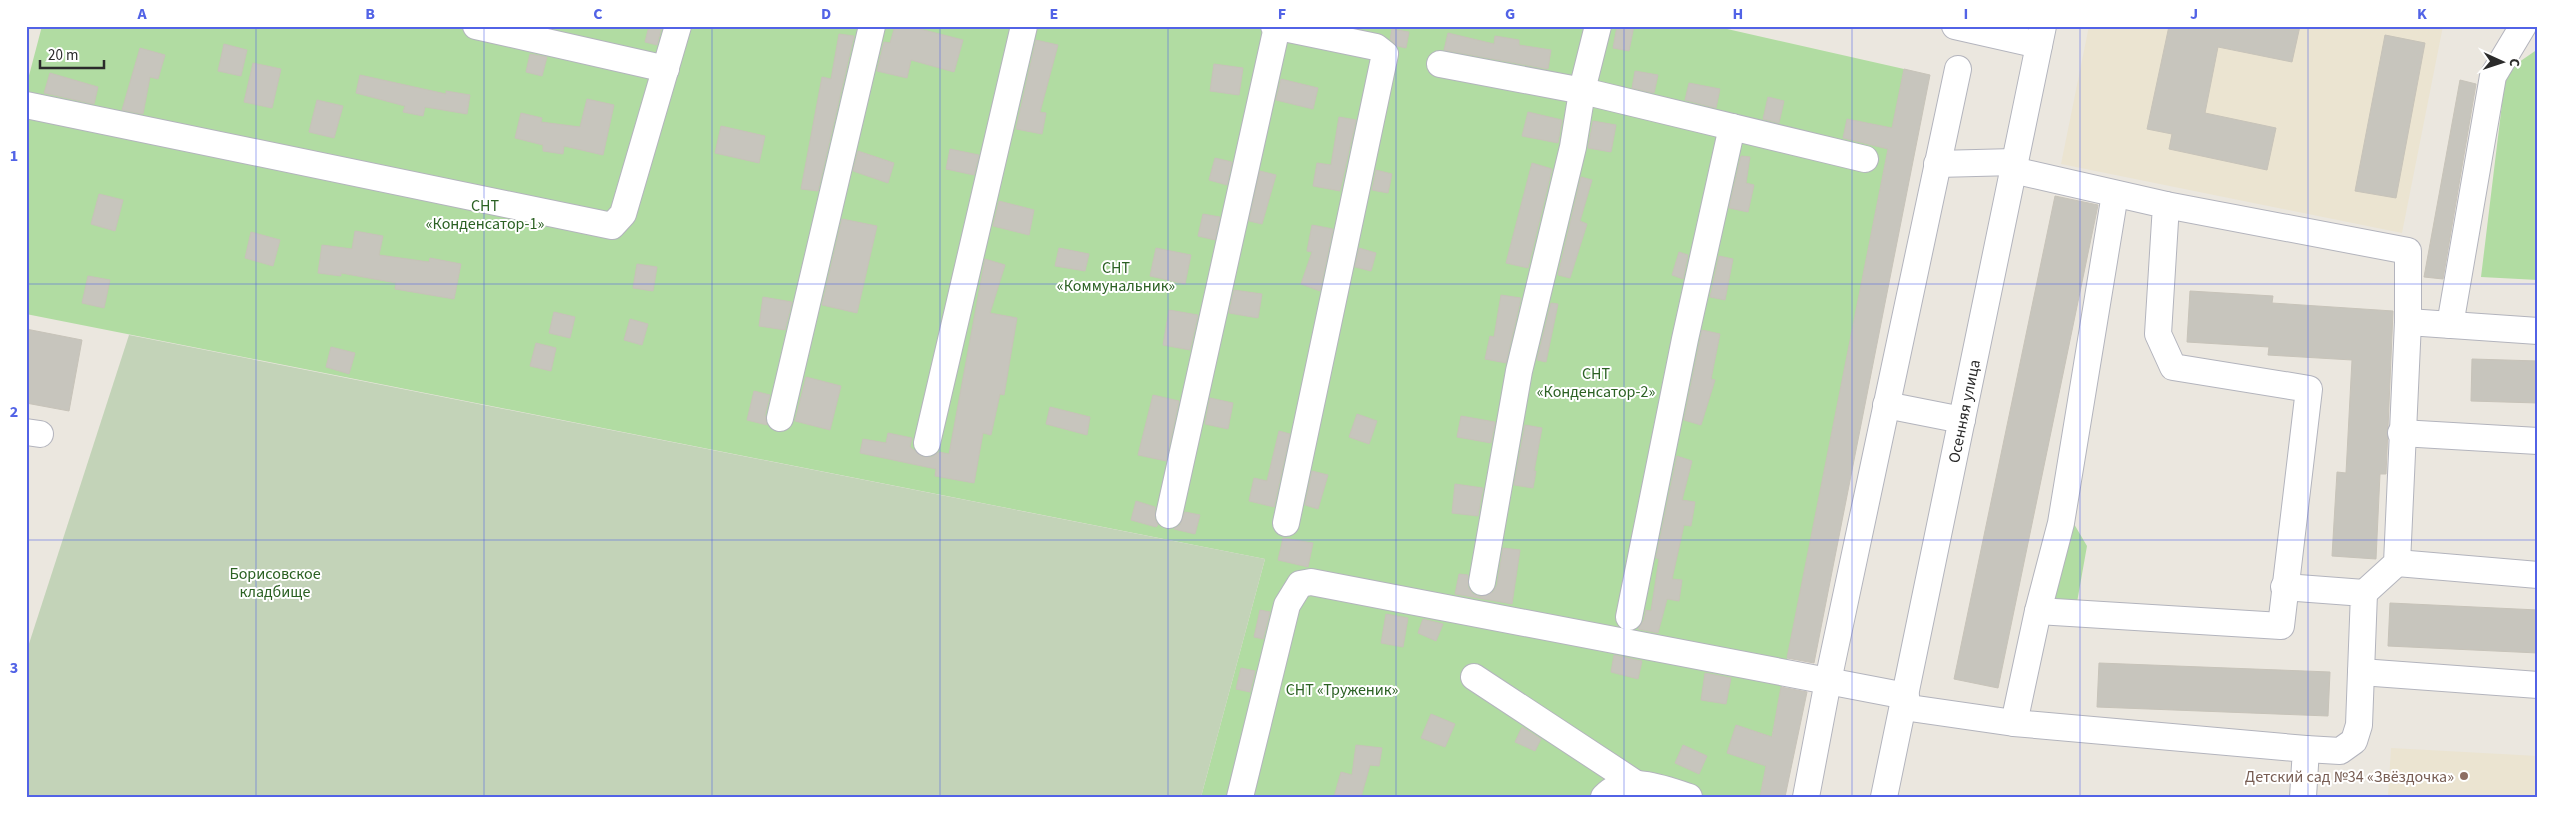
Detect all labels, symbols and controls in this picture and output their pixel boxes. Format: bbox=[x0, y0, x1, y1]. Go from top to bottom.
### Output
text: A bbox=[136, 3, 147, 25]
text: B bbox=[365, 3, 375, 25]
text: C bbox=[593, 3, 603, 25]
text: D bbox=[821, 3, 831, 25]
text: E bbox=[1050, 3, 1058, 25]
text: F bbox=[1278, 3, 1286, 25]
text: G bbox=[1505, 3, 1515, 25]
text: H bbox=[1733, 3, 1743, 25]
text: I bbox=[1964, 3, 1968, 25]
text: J bbox=[2190, 3, 2198, 25]
text: K bbox=[2417, 3, 2427, 25]
scale bar bbox=[40, 38, 104, 70]
north arrow bbox=[2476, 38, 2526, 88]
text: 20 m bbox=[48, 45, 78, 66]
text: С bbox=[2504, 58, 2524, 67]
text: 1 bbox=[10, 145, 18, 167]
park label: СНТ «Конденсатор-1» bbox=[426, 195, 544, 235]
park label: СНТ «Коммунальник» bbox=[1057, 257, 1175, 297]
street label: Осенняя улица bbox=[1943, 358, 1986, 465]
park label: СНТ «Конденсатор-2» bbox=[1537, 363, 1655, 403]
text: 2 bbox=[10, 401, 18, 423]
park label: Борисовское кладбище bbox=[229, 563, 321, 603]
text: 3 bbox=[10, 657, 18, 679]
park label: СНТ «Труженик» bbox=[1286, 679, 1398, 701]
place label: Детский сад №34 «Звёздочка» bbox=[2245, 766, 2454, 788]
marker: Детский сад №34 «Звёздочка» bbox=[2458, 770, 2470, 782]

